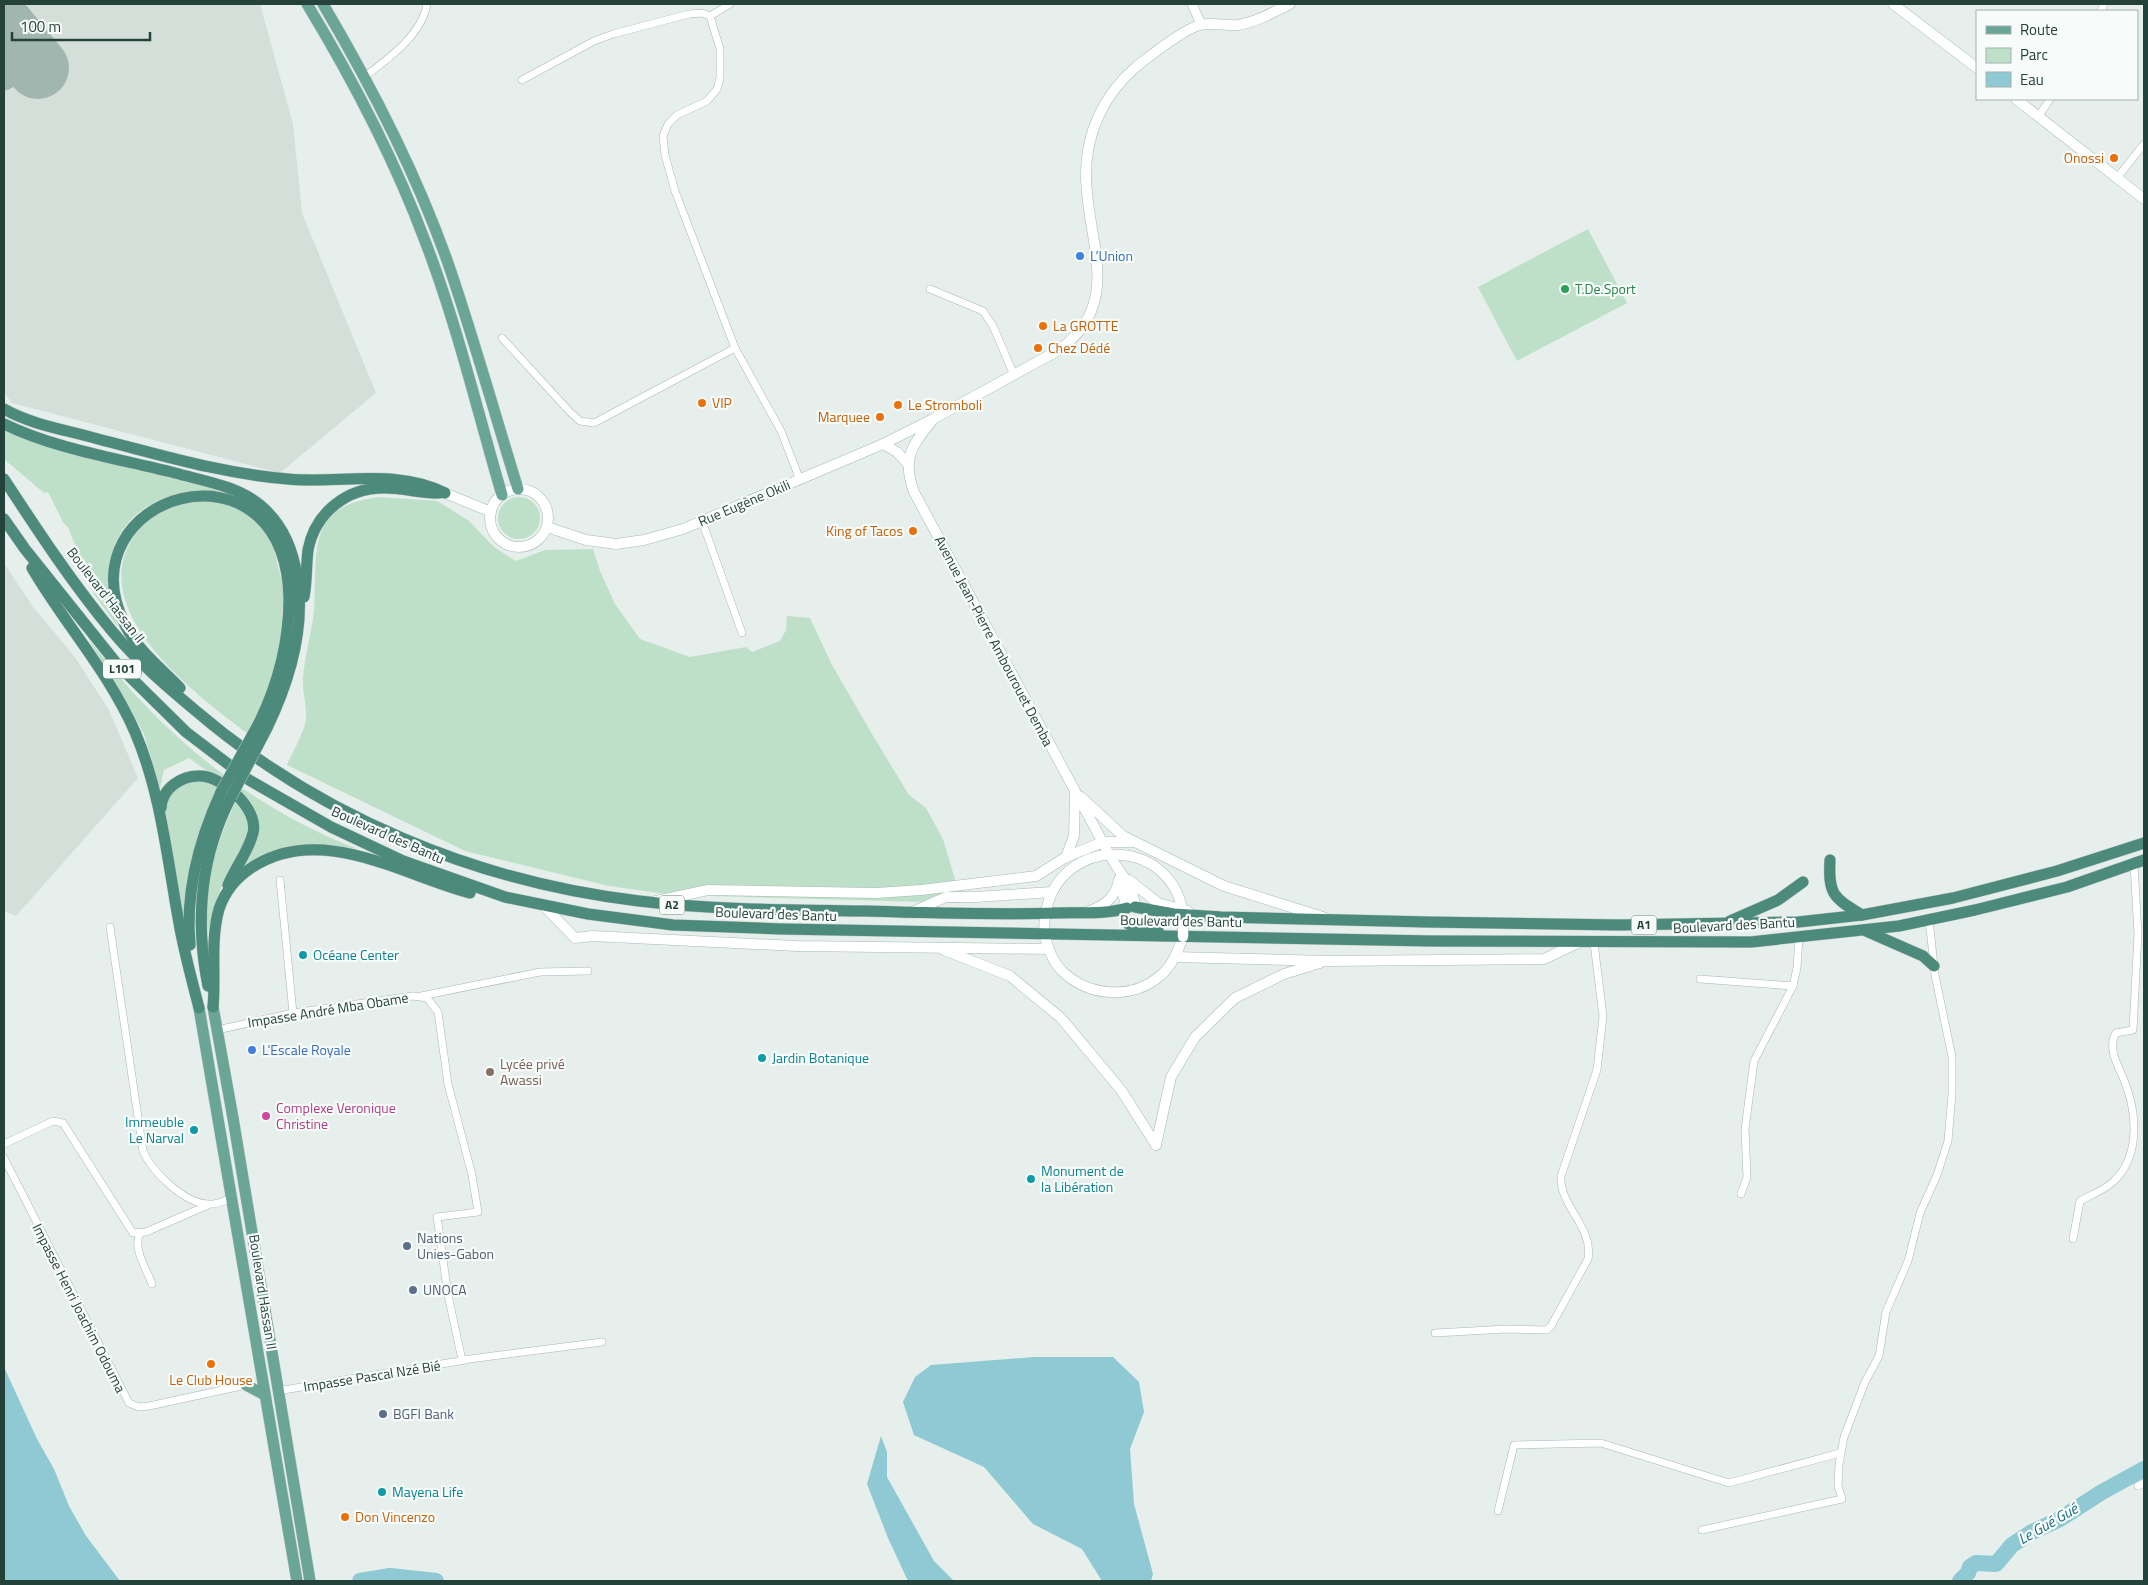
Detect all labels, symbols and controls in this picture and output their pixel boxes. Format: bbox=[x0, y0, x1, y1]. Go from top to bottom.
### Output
scale bar bbox=[12, 10, 150, 42]
legend bbox=[1976, 10, 2138, 100]
text: 100 m bbox=[20, 15, 61, 38]
text: Route bbox=[2020, 18, 2058, 41]
text: Parc bbox=[2020, 43, 2048, 66]
text: Eau bbox=[2020, 68, 2044, 91]
place label: Onossi bbox=[2064, 147, 2104, 168]
marker: Onossi bbox=[2108, 152, 2120, 164]
place label: L’Union bbox=[1090, 245, 1133, 266]
marker: L’Union bbox=[1074, 250, 1086, 262]
place label: T.De.Sport bbox=[1575, 278, 1636, 299]
marker: T.De.Sport bbox=[1559, 283, 1571, 295]
place label: La GROTTE bbox=[1053, 315, 1119, 336]
marker: La GROTTE bbox=[1037, 320, 1049, 332]
place label: Chez Dédé bbox=[1048, 337, 1110, 358]
marker: Chez Dédé bbox=[1032, 342, 1044, 354]
place label: VIP bbox=[712, 392, 732, 413]
place label: Le Stromboli bbox=[908, 394, 982, 415]
marker: VIP bbox=[696, 397, 708, 409]
marker: Le Stromboli bbox=[892, 399, 904, 411]
place label: Marquee bbox=[818, 406, 870, 427]
marker: Marquee bbox=[874, 411, 886, 423]
street label: Rue Eugène Okili bbox=[694, 474, 793, 531]
place label: King of Tacos bbox=[826, 520, 903, 541]
marker: King of Tacos bbox=[907, 525, 919, 537]
street label: Avenue Jean-Pierre Ambourouet Demba bbox=[930, 532, 1059, 750]
street label: Boulevard Hassan II bbox=[62, 542, 151, 647]
road number: L101 bbox=[103, 660, 141, 679]
street label: Boulevard des Bantu bbox=[328, 800, 448, 869]
road number: A2 bbox=[660, 896, 684, 914]
street label: Boulevard des Bantu bbox=[715, 901, 837, 926]
street label: Boulevard des Bantu bbox=[1120, 909, 1242, 932]
street label: Boulevard des Bantu bbox=[1673, 911, 1795, 938]
road number: A1 bbox=[1632, 916, 1656, 934]
place label: Océane Center bbox=[313, 944, 399, 965]
marker: Océane Center bbox=[297, 949, 309, 961]
street label: Impasse André Mba Obame bbox=[246, 986, 410, 1033]
place label: L'Escale Royale bbox=[262, 1039, 351, 1060]
marker: L'Escale Royale bbox=[246, 1044, 258, 1056]
place label: Jardin Botanique bbox=[772, 1047, 869, 1068]
marker: Jardin Botanique bbox=[756, 1052, 768, 1064]
place label: Lycée privé Awassi bbox=[500, 1053, 565, 1090]
marker: Lycée privé Awassi bbox=[484, 1066, 496, 1078]
place label: Complexe Veronique Christine bbox=[276, 1097, 396, 1134]
marker: Complexe Veronique Christine bbox=[260, 1110, 272, 1122]
place label: Immeuble Le Narval bbox=[125, 1111, 184, 1148]
marker: Immeuble Le Narval bbox=[188, 1124, 200, 1136]
place label: Monument de la Libération bbox=[1041, 1160, 1124, 1197]
marker: Monument de la Libération bbox=[1025, 1173, 1037, 1185]
street label: Impasse Henri Joachim Odouma bbox=[27, 1219, 131, 1396]
place label: Nations Unies-Gabon bbox=[417, 1227, 494, 1264]
street label: Boulevard Hassan II bbox=[244, 1233, 283, 1351]
marker: Nations Unies-Gabon bbox=[401, 1240, 413, 1252]
place label: UNOCA bbox=[423, 1279, 467, 1300]
marker: UNOCA bbox=[407, 1284, 419, 1296]
street label: Impasse Pascal Nzé Bié bbox=[302, 1354, 442, 1397]
marker: Le Club House bbox=[205, 1358, 217, 1370]
place label: Le Club House bbox=[169, 1369, 253, 1390]
place label: BGFI Bank bbox=[393, 1403, 454, 1424]
marker: BGFI Bank bbox=[377, 1408, 389, 1420]
place label: Mayena Life bbox=[392, 1481, 463, 1502]
marker: Mayena Life bbox=[376, 1486, 388, 1498]
water label: Le Gué Gué bbox=[2014, 1497, 2083, 1550]
place label: Don Vincenzo bbox=[355, 1506, 435, 1527]
marker: Don Vincenzo bbox=[339, 1511, 351, 1523]

